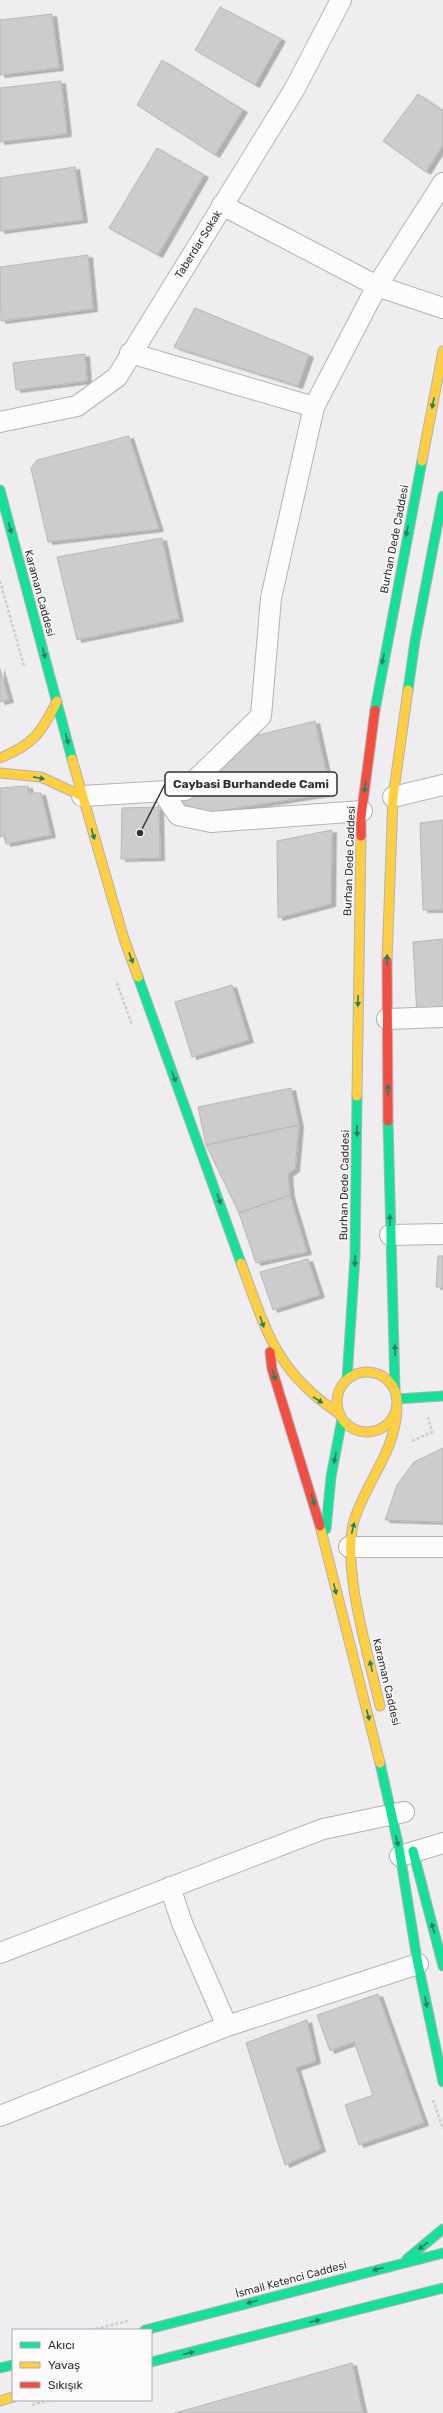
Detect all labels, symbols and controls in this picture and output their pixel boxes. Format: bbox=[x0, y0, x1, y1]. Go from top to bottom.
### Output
street label: Taberdar Sokak bbox=[172, 208, 225, 281]
one-way arrow bbox=[429, 397, 435, 409]
street label: Burhan Dede Caddesi bbox=[378, 484, 411, 594]
one-way arrow bbox=[7, 522, 13, 534]
one-way arrow bbox=[404, 525, 410, 537]
street label: Karaman Caddesi bbox=[22, 549, 57, 638]
one-way arrow bbox=[41, 647, 47, 659]
one-way arrow bbox=[380, 652, 386, 665]
one-way arrow bbox=[64, 733, 70, 745]
callout: Caybasi Burhandede Cami bbox=[165, 772, 337, 796]
one-way arrow bbox=[32, 775, 45, 781]
text: Caybasi Burhandede Cami bbox=[173, 777, 329, 791]
one-way arrow bbox=[362, 781, 368, 793]
street label: Burhan Dede Caddesi bbox=[341, 806, 358, 916]
one-way arrow bbox=[90, 828, 96, 840]
one-way arrow bbox=[128, 953, 134, 965]
one-way arrow bbox=[383, 954, 390, 966]
one-way arrow bbox=[355, 995, 361, 1008]
one-way arrow bbox=[171, 1072, 177, 1084]
one-way arrow bbox=[385, 1083, 391, 1096]
one-way arrow bbox=[354, 1125, 360, 1138]
street label: Burhan Dede Caddesi bbox=[337, 1130, 352, 1240]
one-way arrow bbox=[216, 1194, 222, 1206]
one-way arrow bbox=[387, 1213, 393, 1226]
one-way arrow bbox=[352, 1255, 359, 1267]
one-way arrow bbox=[260, 1316, 266, 1328]
one-way arrow bbox=[392, 1343, 398, 1356]
one-way arrow bbox=[272, 1370, 278, 1382]
one-way arrow bbox=[312, 1396, 323, 1403]
one-way arrow bbox=[331, 1451, 337, 1464]
one-way arrow bbox=[310, 1494, 316, 1506]
one-way arrow bbox=[350, 1522, 356, 1534]
one-way arrow bbox=[332, 1583, 338, 1595]
street label: Karaman Caddesi bbox=[370, 1637, 403, 1727]
one-way arrow bbox=[367, 1659, 373, 1672]
one-way arrow bbox=[365, 1709, 371, 1721]
one-way arrow bbox=[395, 1835, 401, 1848]
one-way arrow bbox=[430, 1922, 436, 1934]
one-way arrow bbox=[423, 1996, 429, 2009]
one-way arrow bbox=[417, 2242, 428, 2250]
street label: İsmail Ketenci Caddesi bbox=[234, 2257, 348, 2301]
one-way arrow bbox=[372, 2266, 384, 2272]
one-way arrow bbox=[246, 2299, 258, 2305]
one-way arrow bbox=[309, 2317, 321, 2323]
legend bbox=[12, 2329, 152, 2401]
text: Akıcı bbox=[48, 2338, 75, 2352]
one-way arrow bbox=[183, 2349, 195, 2355]
text: Yavaş bbox=[48, 2358, 80, 2372]
text: Sıkışık bbox=[48, 2378, 83, 2392]

